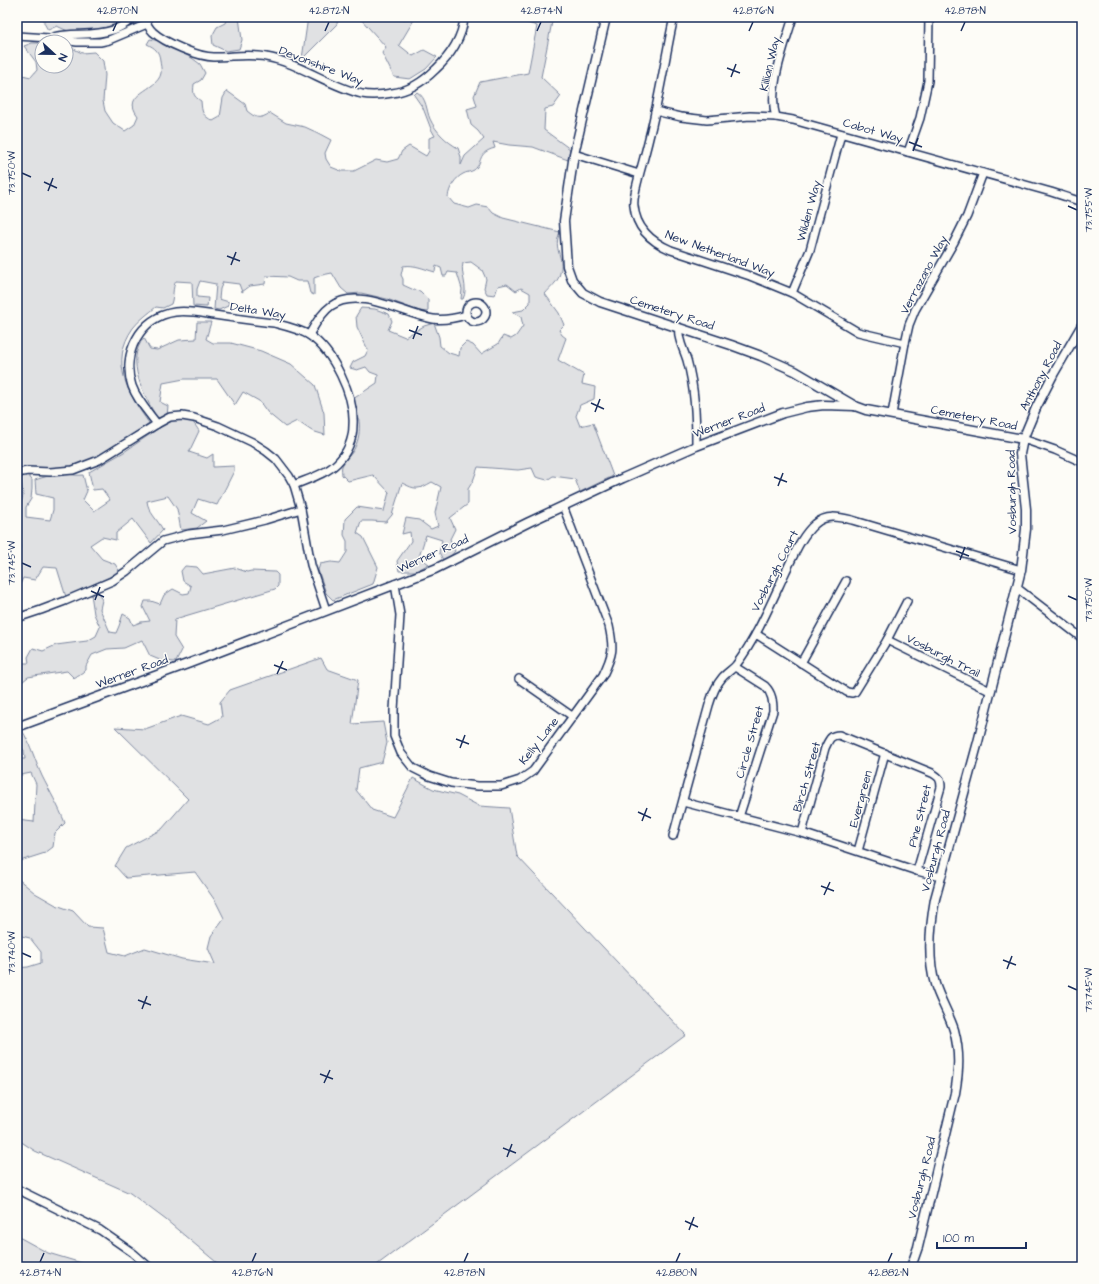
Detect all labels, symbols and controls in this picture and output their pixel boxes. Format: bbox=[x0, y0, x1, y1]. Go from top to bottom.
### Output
text: 42.870°N bbox=[96, 4, 138, 18]
text: 42.872°N bbox=[309, 4, 349, 18]
text: 42.874°N bbox=[520, 4, 562, 18]
text: 42.876°N bbox=[732, 4, 774, 18]
text: 42.878°N bbox=[944, 4, 986, 18]
north arrow bbox=[34, 34, 74, 74]
street label: Killian Way bbox=[755, 35, 786, 93]
street label: Devonshire Way bbox=[276, 42, 366, 91]
text: N bbox=[55, 52, 71, 64]
street label: Cabot Way bbox=[841, 114, 905, 149]
text: 73.750°W bbox=[5, 151, 19, 195]
street label: Wilden Way bbox=[793, 178, 826, 244]
text: 73.755°W bbox=[1082, 187, 1096, 232]
street label: New Netherland Way bbox=[663, 226, 778, 283]
street label: Verrazano Way bbox=[896, 232, 953, 318]
street label: Cemetery Road bbox=[627, 291, 716, 336]
street label: Delta Way bbox=[229, 298, 287, 325]
street label: Anthony Road bbox=[1016, 338, 1067, 414]
street label: Werner Road bbox=[691, 399, 767, 443]
street label: Cemetery Road bbox=[929, 401, 1019, 436]
street label: Vosburgh Road bbox=[1003, 450, 1022, 534]
street label: Vosburgh Court bbox=[747, 527, 804, 615]
street label: Werner Road bbox=[395, 531, 471, 577]
text: 73.745°W bbox=[5, 540, 19, 585]
text: 73.750°W bbox=[1082, 578, 1096, 622]
street label: Vosburgh Trail bbox=[903, 630, 983, 683]
street label: Werner Road bbox=[93, 651, 171, 693]
street label: Circle Street bbox=[732, 704, 769, 780]
street label: Kelly Lane bbox=[515, 713, 564, 769]
street label: Birch Street bbox=[789, 740, 825, 814]
street label: Evergreen bbox=[845, 769, 878, 830]
street label: Pine Street bbox=[904, 783, 936, 849]
street label: Vosburgh Road bbox=[917, 808, 956, 894]
text: 73.740°W bbox=[5, 931, 19, 975]
text: 73.745°W bbox=[1082, 967, 1096, 1012]
street label: Vosburgh Road bbox=[904, 1135, 941, 1221]
scale bar bbox=[937, 1224, 1026, 1250]
text: 100 m bbox=[943, 1230, 974, 1247]
text: 42.874°N bbox=[19, 1266, 61, 1280]
text: 42.876°N bbox=[231, 1266, 273, 1280]
text: 42.878°N bbox=[443, 1266, 485, 1280]
text: 42.880°N bbox=[655, 1266, 697, 1280]
text: 42.882°N bbox=[867, 1266, 909, 1280]

